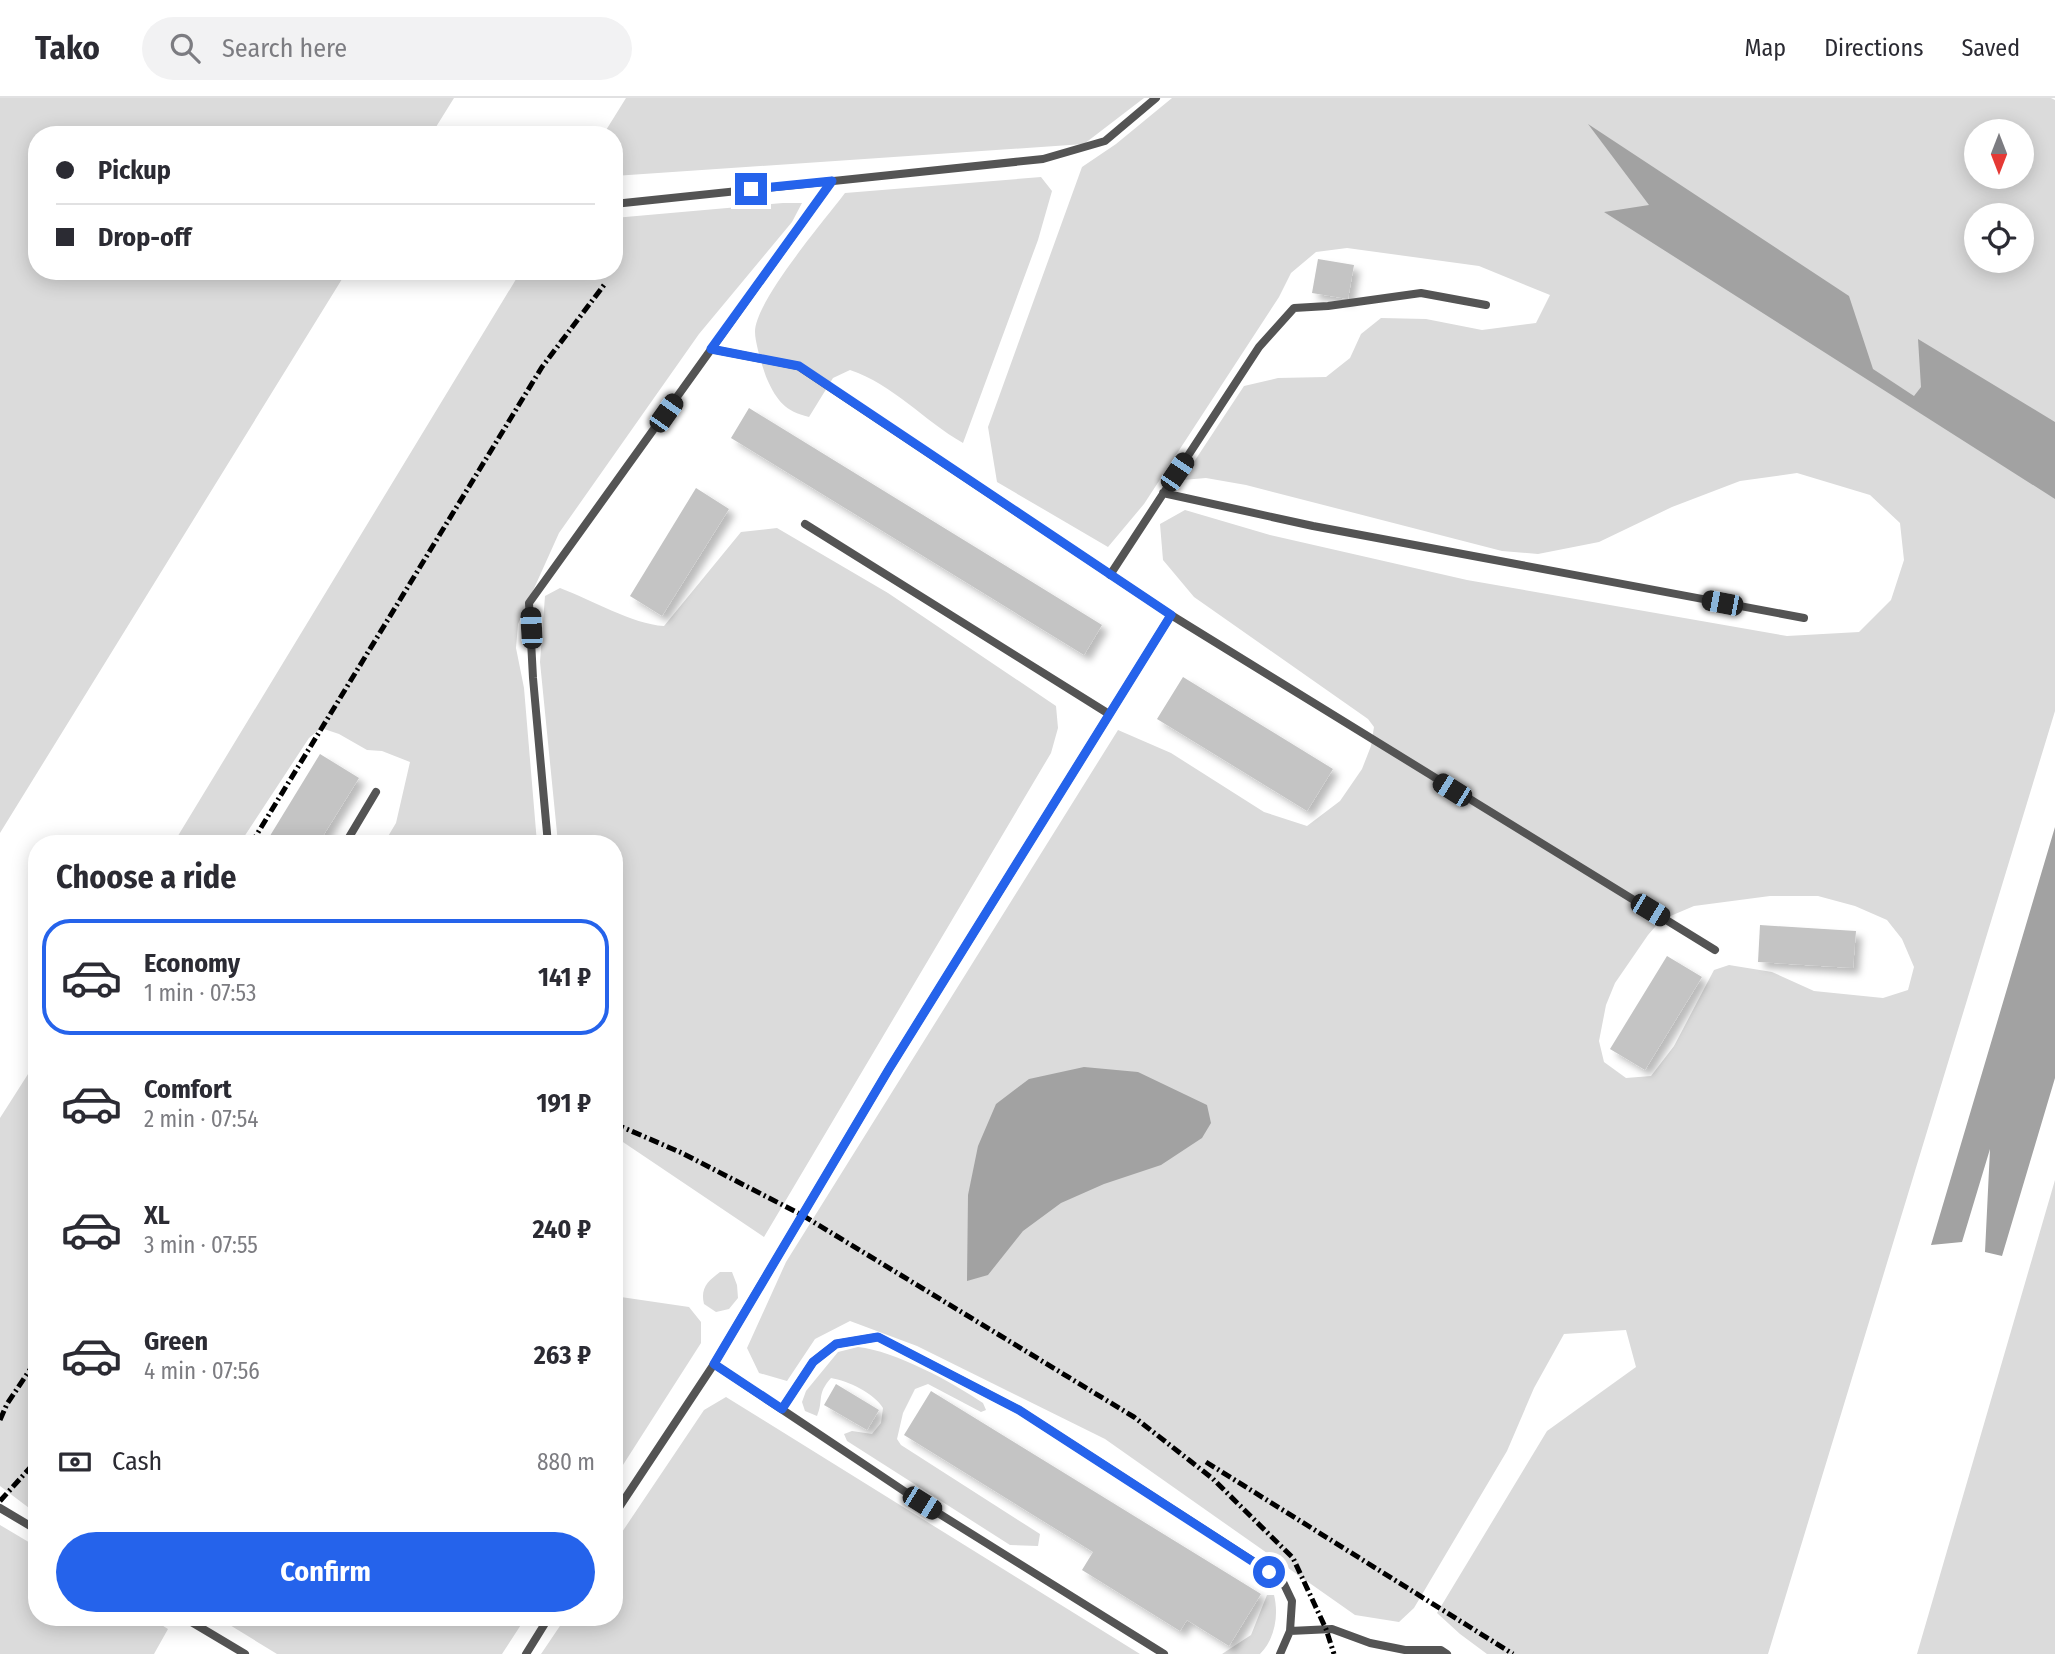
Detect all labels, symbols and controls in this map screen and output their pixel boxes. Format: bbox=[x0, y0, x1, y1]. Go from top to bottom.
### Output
search box bbox=[142, 17, 632, 80]
text: Tako bbox=[35, 28, 100, 68]
icon: search bbox=[166, 29, 204, 67]
text: Search here bbox=[222, 33, 347, 64]
text: Map bbox=[1745, 34, 1786, 62]
text: Directions bbox=[1824, 34, 1923, 62]
text: Saved bbox=[1961, 34, 2020, 62]
north arrow bbox=[1964, 119, 2034, 189]
map controls bbox=[1964, 119, 2034, 273]
text: Pickup bbox=[98, 155, 171, 186]
route end bbox=[735, 173, 767, 205]
button: locate bbox=[1964, 203, 2034, 273]
text: Drop-off bbox=[98, 222, 191, 253]
car bbox=[646, 390, 687, 436]
car bbox=[1157, 449, 1198, 495]
car bbox=[1700, 589, 1745, 617]
car bbox=[520, 606, 543, 650]
car bbox=[1429, 770, 1476, 810]
text: Choose a ride bbox=[56, 858, 237, 896]
car bbox=[1627, 890, 1674, 930]
icon: car bbox=[60, 946, 123, 1009]
text: Economy bbox=[144, 948, 240, 979]
text: 141 ₽ bbox=[538, 962, 591, 993]
text: 1 min · 07:53 bbox=[144, 979, 256, 1007]
icon: car bbox=[60, 1072, 123, 1135]
text: Comfort bbox=[144, 1074, 232, 1105]
text: 191 ₽ bbox=[536, 1088, 591, 1119]
text: 2 min · 07:54 bbox=[144, 1105, 258, 1133]
icon: car bbox=[60, 1198, 123, 1261]
text: XL bbox=[144, 1200, 170, 1231]
text: 240 ₽ bbox=[532, 1214, 591, 1245]
text: 3 min · 07:55 bbox=[144, 1231, 258, 1259]
icon: car bbox=[60, 1324, 123, 1387]
text: Green bbox=[144, 1326, 208, 1357]
text: 263 ₽ bbox=[534, 1340, 591, 1371]
text: 4 min · 07:56 bbox=[144, 1357, 260, 1385]
icon: cash bbox=[56, 1443, 94, 1481]
text: Cash bbox=[112, 1446, 162, 1477]
text: 880 m bbox=[537, 1448, 595, 1476]
car bbox=[899, 1483, 946, 1523]
button: Confirm bbox=[56, 1532, 595, 1612]
route start bbox=[1253, 1556, 1285, 1588]

